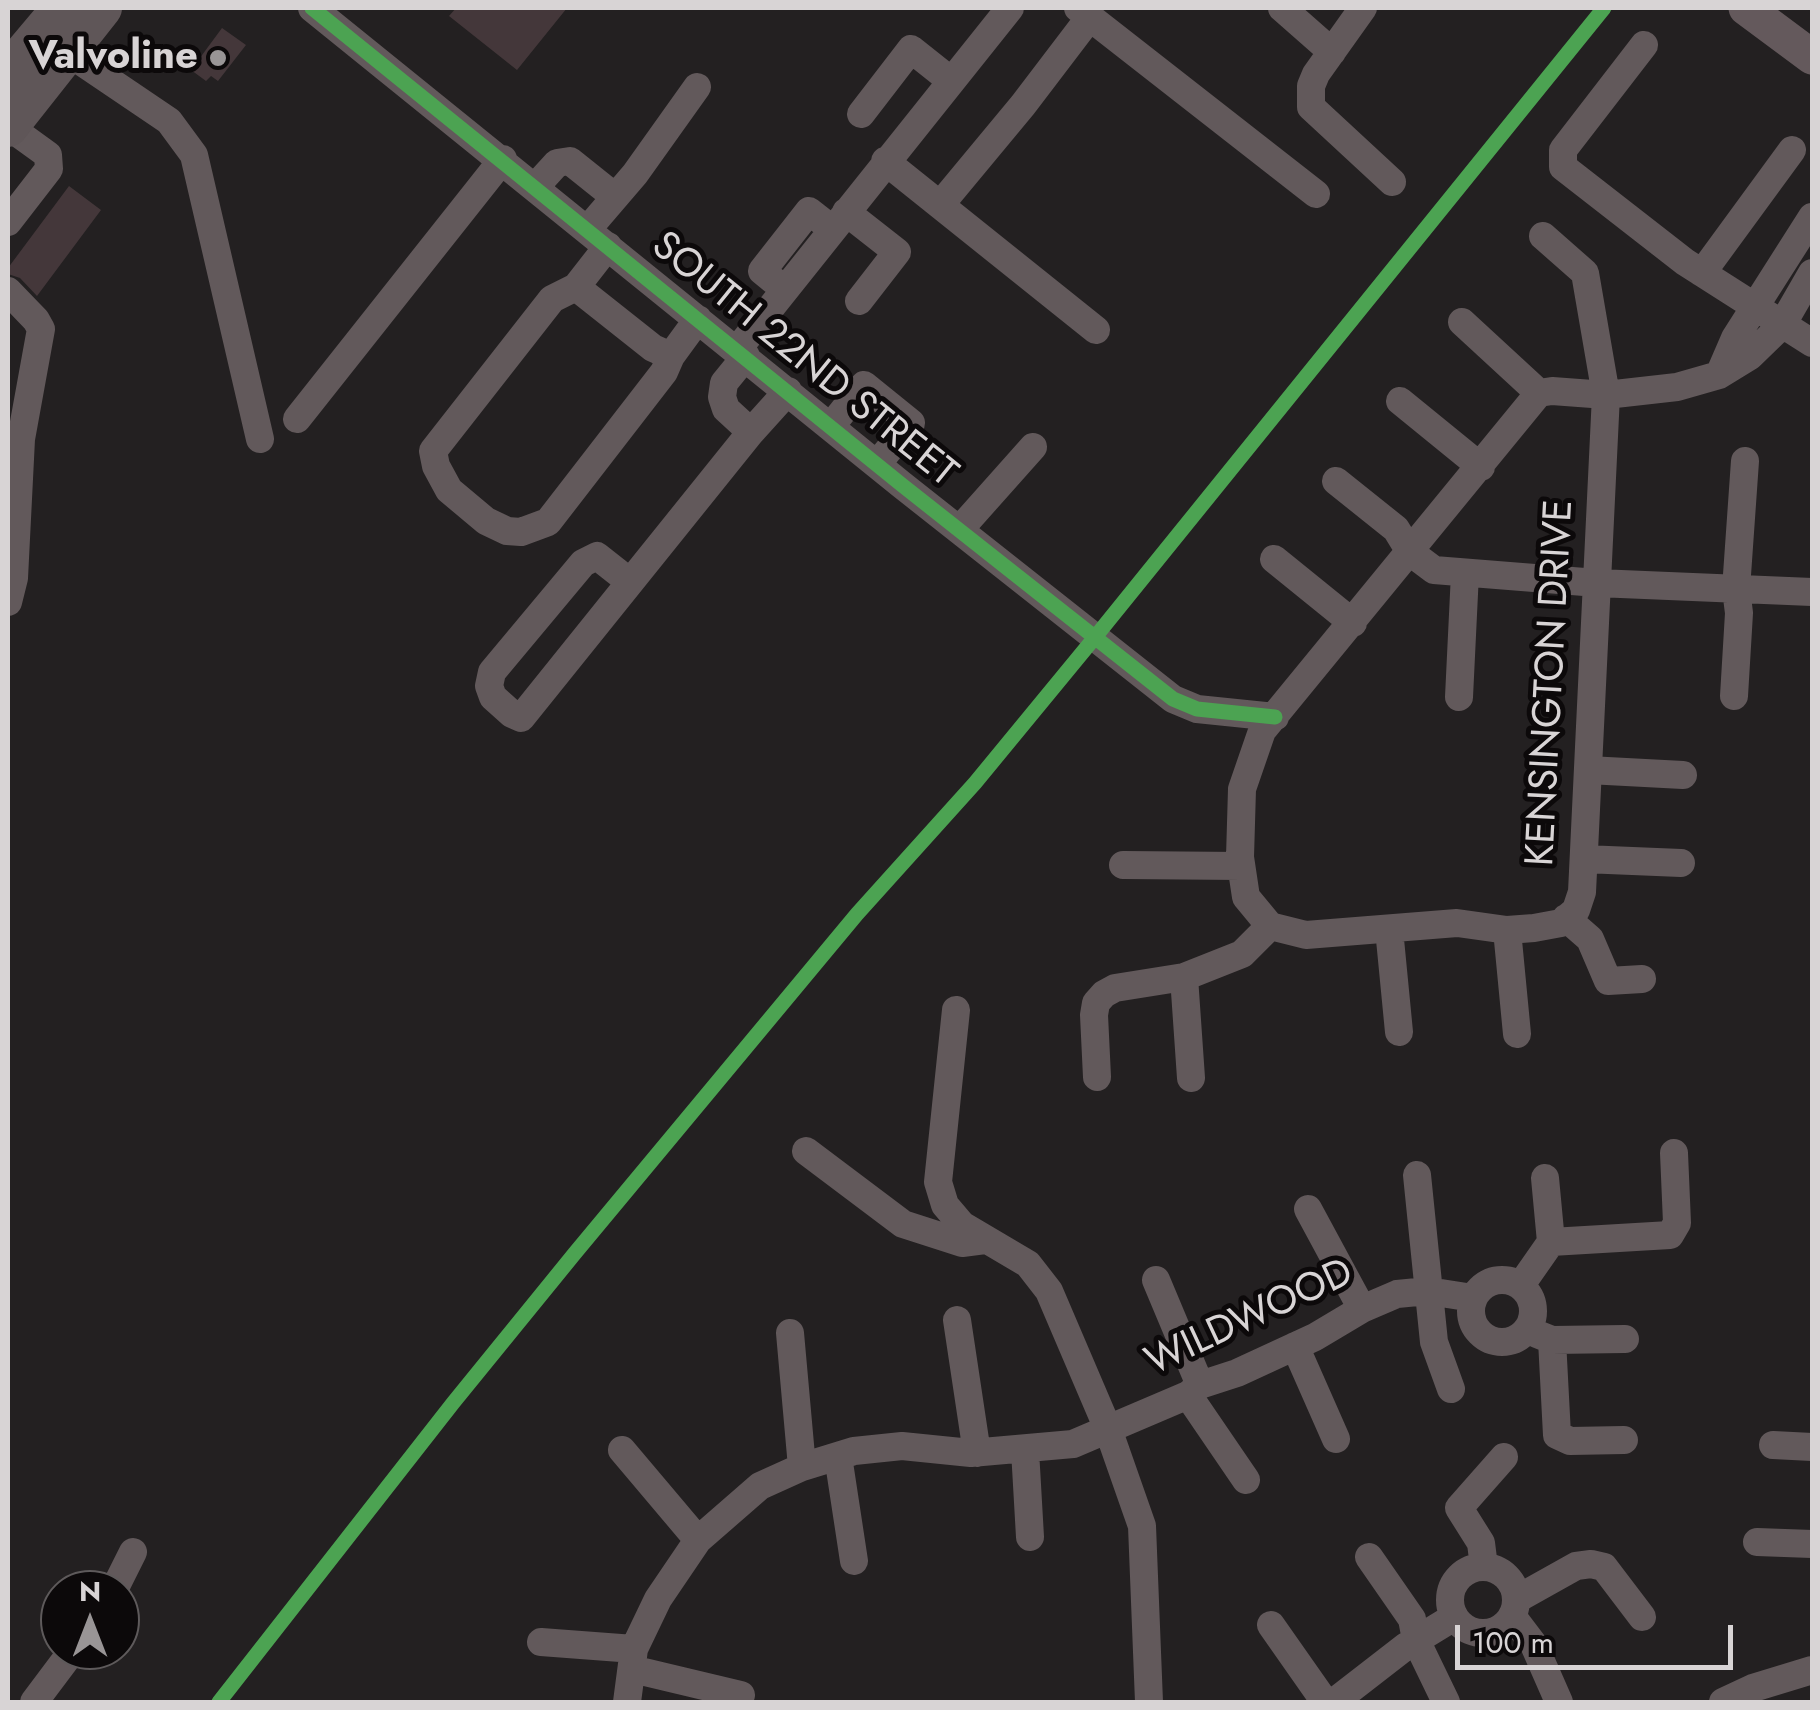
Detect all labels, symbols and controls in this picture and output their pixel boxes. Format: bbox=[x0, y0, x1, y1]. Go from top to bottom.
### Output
place label: Valvoline bbox=[28, 34, 198, 82]
marker: Valvoline bbox=[207, 47, 229, 69]
street label: SOUTH 22ND STREET bbox=[641, 223, 965, 499]
street label: KENSINGTON DRIVE bbox=[1518, 498, 1586, 868]
street label: WILDWOOD bbox=[1139, 1250, 1361, 1388]
north arrow bbox=[40, 1570, 140, 1670]
text: N bbox=[79, 1571, 101, 1612]
scale bar bbox=[1460, 1605, 1738, 1667]
text: 100 m bbox=[1472, 1621, 1554, 1664]

